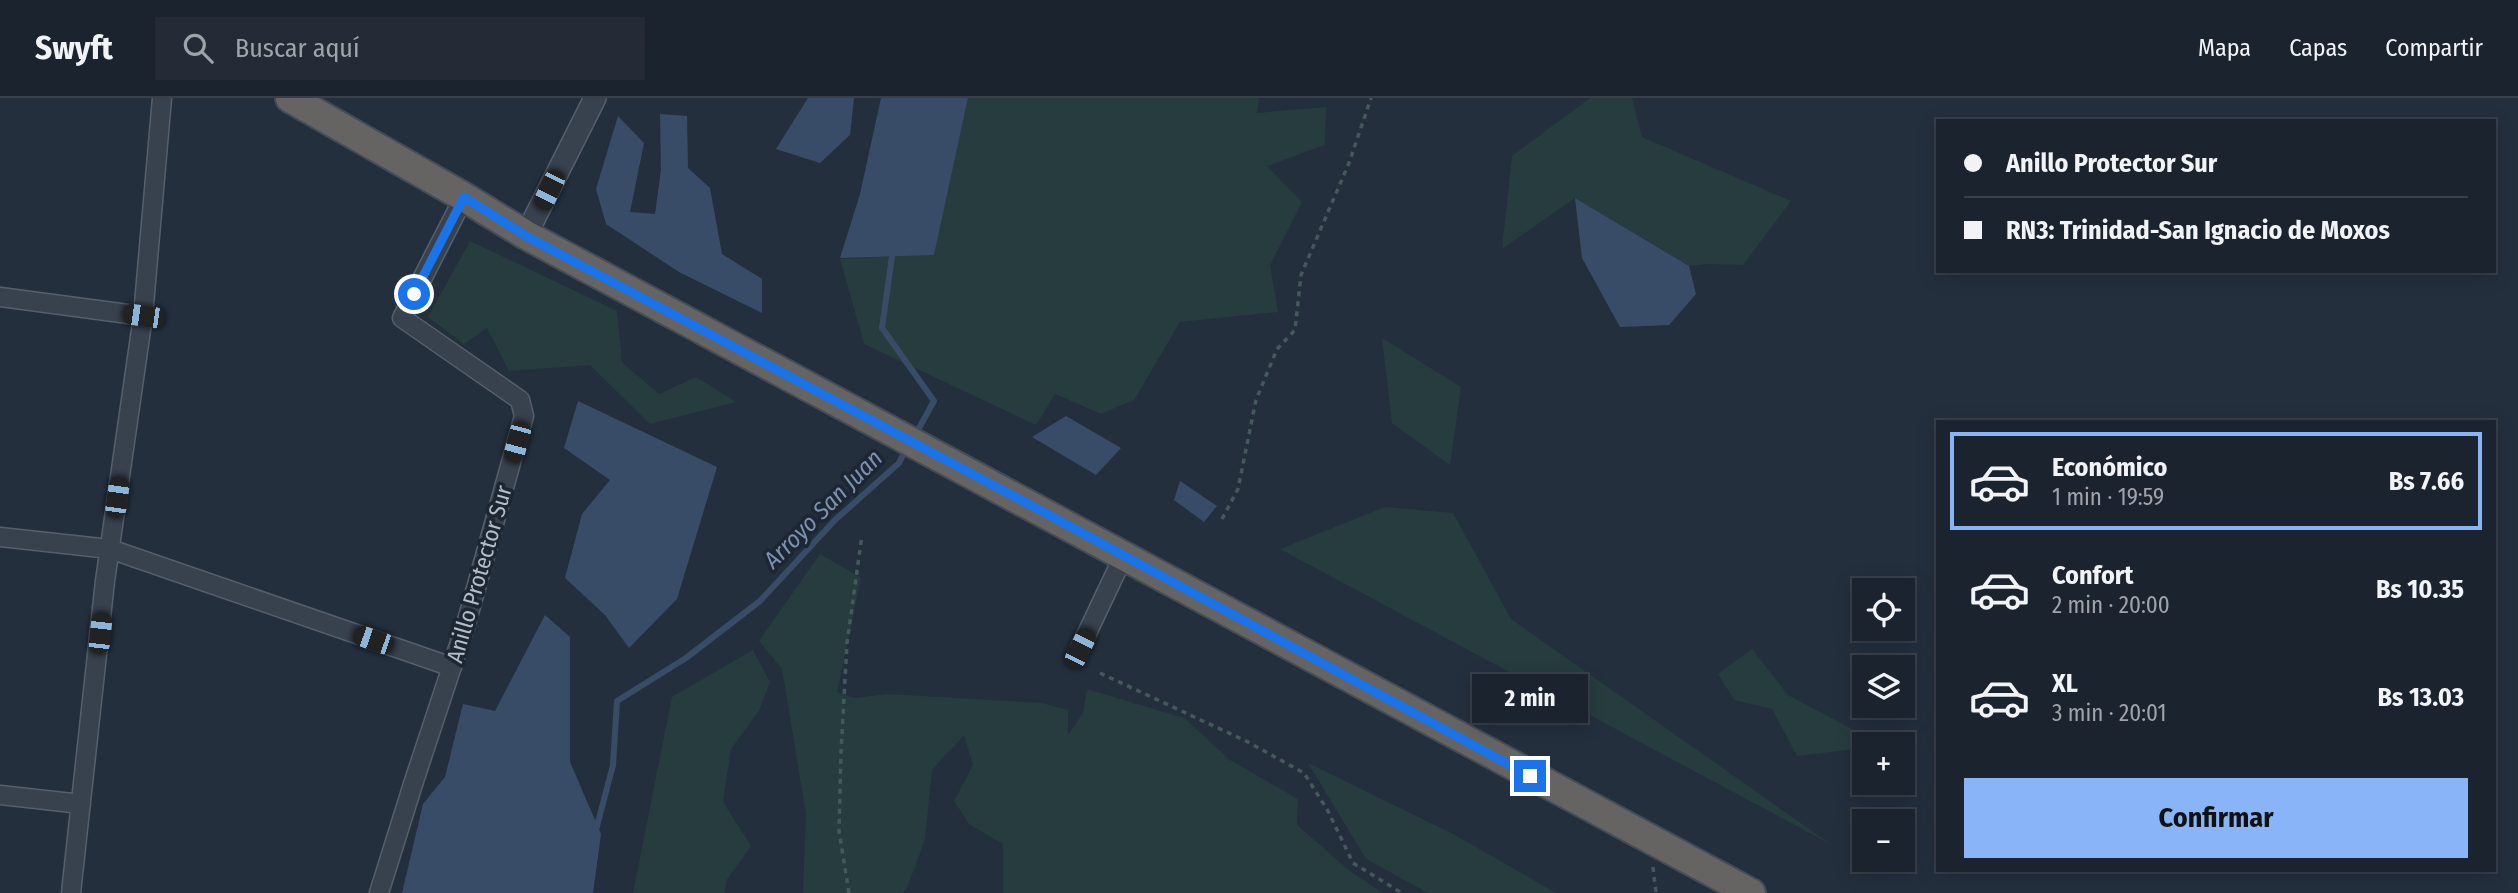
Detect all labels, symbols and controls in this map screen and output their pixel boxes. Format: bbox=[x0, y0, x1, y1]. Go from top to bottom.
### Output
search box bbox=[155, 17, 645, 80]
text: Swyft bbox=[35, 28, 113, 68]
icon: search bbox=[179, 29, 217, 67]
text: Buscar aquí bbox=[235, 33, 360, 64]
text: Mapa bbox=[2198, 34, 2251, 62]
text: Capas bbox=[2289, 34, 2347, 62]
text: Compartir bbox=[2385, 34, 2483, 62]
text: Anillo Protector Sur bbox=[2006, 148, 2217, 179]
car bbox=[531, 167, 568, 213]
text: RN3: Trinidad-San Ignacio de Moxos bbox=[2006, 215, 2390, 246]
route start bbox=[398, 278, 430, 310]
car bbox=[121, 303, 166, 329]
car bbox=[502, 419, 533, 465]
water label: Arroyo San Juan bbox=[757, 444, 888, 575]
icon: car bbox=[1968, 450, 2031, 513]
text: Económico bbox=[2052, 452, 2167, 483]
text: Bs 7.66 bbox=[2389, 466, 2464, 497]
car bbox=[104, 475, 131, 519]
street label: Anillo Protector Sur bbox=[440, 482, 518, 666]
text: 1 min · 19:59 bbox=[2052, 483, 2164, 511]
icon: car bbox=[1968, 558, 2031, 621]
text: Confort bbox=[2052, 560, 2133, 591]
text: Bs 10.35 bbox=[2376, 574, 2464, 605]
map controls bbox=[1852, 578, 1915, 872]
button: locate bbox=[1852, 578, 1915, 641]
text: 2 min · 20:00 bbox=[2052, 591, 2170, 619]
car bbox=[88, 611, 113, 655]
car bbox=[350, 623, 397, 657]
car bbox=[1062, 625, 1099, 671]
button: layers bbox=[1852, 655, 1915, 718]
icon: car bbox=[1968, 666, 2031, 729]
text: XL bbox=[2052, 668, 2078, 699]
callout: 2 min bbox=[1472, 674, 1588, 724]
text: Bs 13.03 bbox=[2378, 682, 2464, 713]
text: 2 min bbox=[1505, 684, 1556, 712]
text: 3 min · 20:01 bbox=[2052, 699, 2166, 727]
button: + bbox=[1852, 732, 1915, 795]
route end bbox=[1514, 760, 1546, 792]
button: Confirmar bbox=[1964, 778, 2468, 858]
button: − bbox=[1852, 809, 1915, 872]

